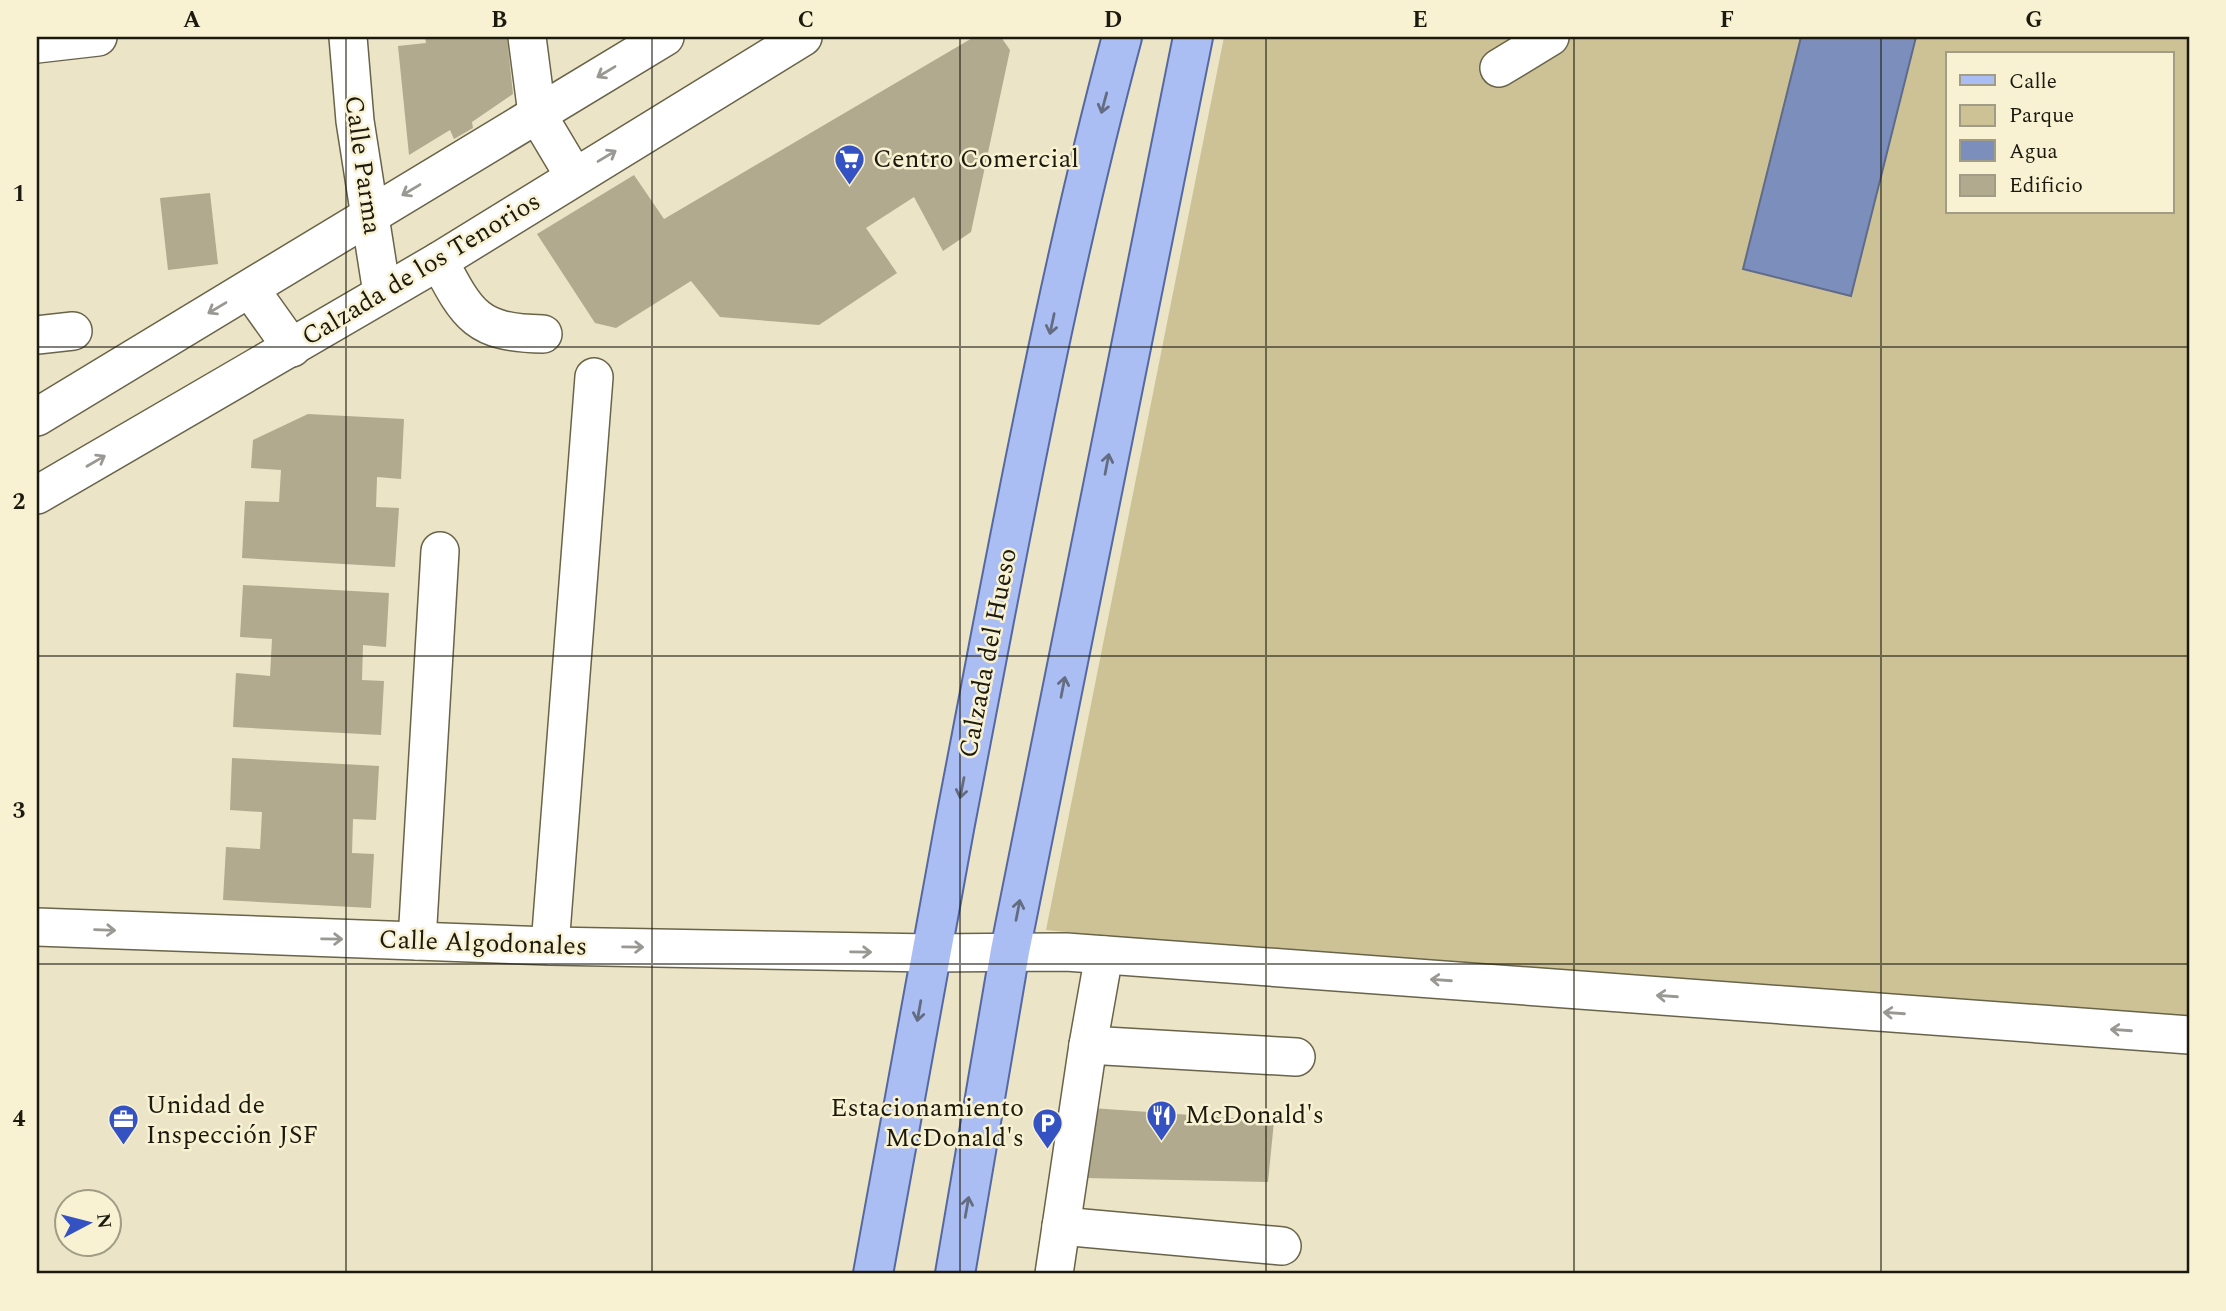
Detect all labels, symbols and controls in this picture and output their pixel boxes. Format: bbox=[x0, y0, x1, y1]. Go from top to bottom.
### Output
text: A bbox=[183, 3, 201, 38]
text: B bbox=[491, 3, 507, 38]
text: C bbox=[798, 3, 814, 38]
text: D bbox=[1104, 3, 1122, 38]
text: E bbox=[1412, 3, 1428, 38]
text: F bbox=[1720, 3, 1734, 38]
text: G bbox=[2025, 3, 2043, 38]
legend bbox=[1946, 52, 2174, 214]
one-way arrow bbox=[597, 65, 617, 79]
text: Calle bbox=[2009, 66, 2057, 98]
one-way arrow bbox=[1097, 91, 1110, 114]
street label: Calle Parma bbox=[333, 93, 393, 237]
text: Parque bbox=[2009, 100, 2074, 132]
text: Agua bbox=[2009, 136, 2059, 168]
place label: Centro Comercial bbox=[873, 139, 1079, 179]
supermarket icon: Centro Comercial bbox=[833, 142, 867, 186]
one-way arrow bbox=[596, 149, 616, 163]
text: Edificio bbox=[2009, 170, 2083, 202]
text: 1 bbox=[13, 177, 25, 212]
street label: Calzada de los Tenorios bbox=[294, 182, 548, 356]
one-way arrow bbox=[402, 183, 422, 197]
one-way arrow bbox=[208, 301, 228, 315]
one-way arrow bbox=[1045, 312, 1059, 335]
one-way arrow bbox=[1101, 453, 1115, 476]
one-way arrow bbox=[85, 454, 105, 468]
text: 2 bbox=[13, 485, 26, 520]
street label: Calzada del Hueso bbox=[948, 545, 1028, 761]
one-way arrow bbox=[1056, 676, 1070, 699]
one-way arrow bbox=[954, 776, 968, 799]
text: 3 bbox=[13, 794, 26, 829]
one-way arrow bbox=[1012, 899, 1025, 922]
street label: Calle Algodonales bbox=[378, 919, 588, 967]
one-way arrow bbox=[93, 923, 116, 936]
one-way arrow bbox=[320, 932, 343, 946]
one-way arrow bbox=[621, 941, 644, 954]
one-way arrow bbox=[849, 945, 872, 959]
one-way arrow bbox=[1429, 973, 1452, 986]
one-way arrow bbox=[1657, 989, 1679, 1002]
one-way arrow bbox=[912, 1000, 926, 1022]
one-way arrow bbox=[1884, 1006, 1906, 1019]
one-way arrow bbox=[2110, 1023, 2133, 1036]
place label: Unidad de Inspección JSF bbox=[146, 1085, 319, 1155]
place label: Estacionamiento McDonald's bbox=[830, 1088, 1024, 1158]
place label: McDonald's bbox=[1185, 1095, 1324, 1135]
restaurant icon: McDonald's bbox=[1145, 1098, 1179, 1142]
text: 4 bbox=[13, 1102, 26, 1137]
office icon: Unidad de Inspección JSF bbox=[106, 1103, 140, 1147]
parking icon: Estacionamiento McDonald's bbox=[1030, 1106, 1064, 1150]
north arrow bbox=[52, 1188, 122, 1258]
one-way arrow bbox=[961, 1196, 974, 1219]
text: N bbox=[88, 1212, 119, 1231]

